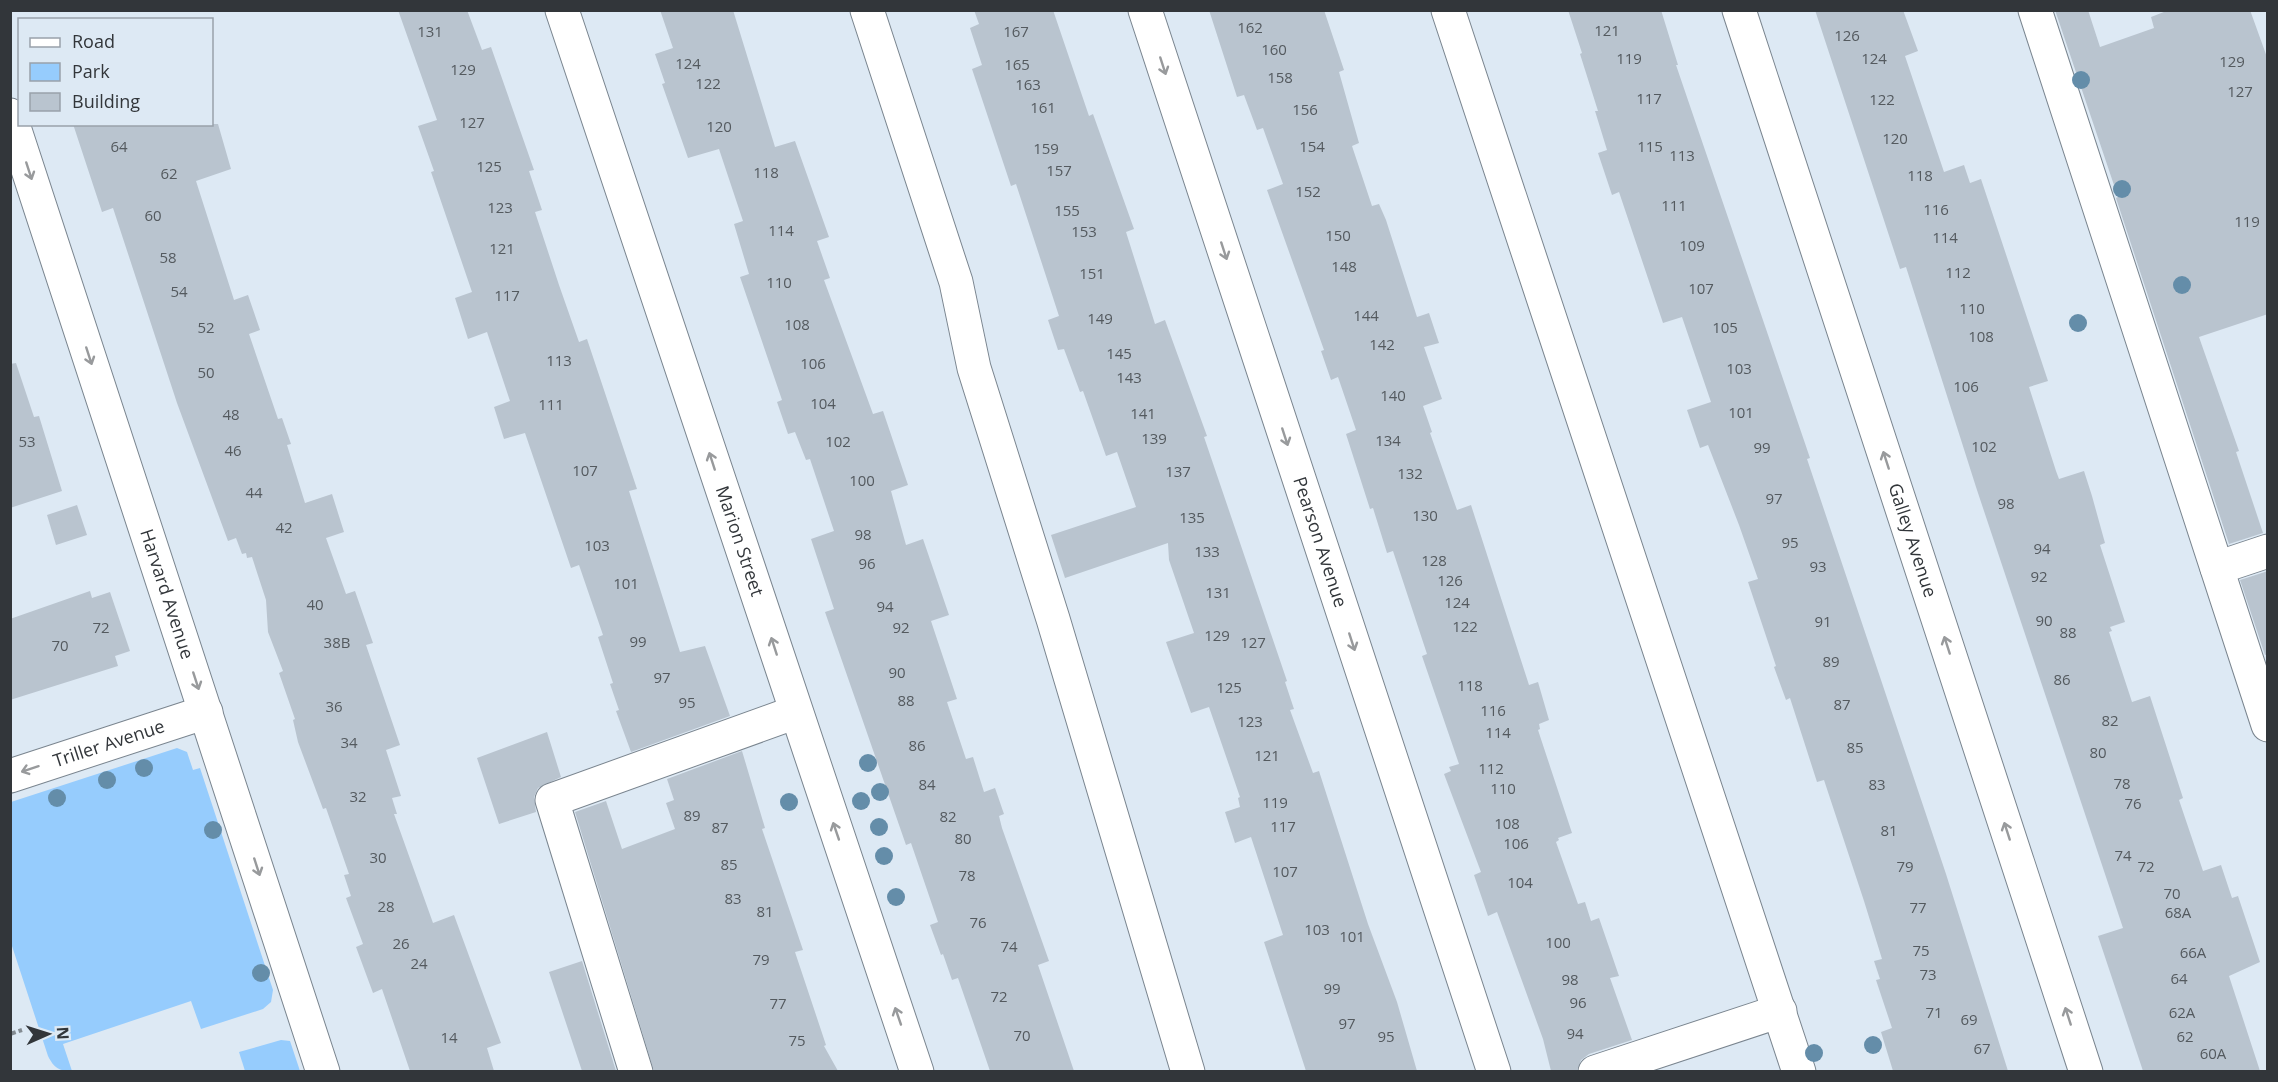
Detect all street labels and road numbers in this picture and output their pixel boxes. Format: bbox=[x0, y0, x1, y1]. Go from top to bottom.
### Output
street label: Pearson Avenue bbox=[1288, 473, 1353, 610]
street label: Galley Avenue bbox=[1883, 480, 1943, 600]
street label: Marion Street bbox=[711, 482, 770, 599]
street label: Harvard Avenue bbox=[135, 526, 200, 662]
street label: Triller Avenue bbox=[50, 713, 167, 772]

